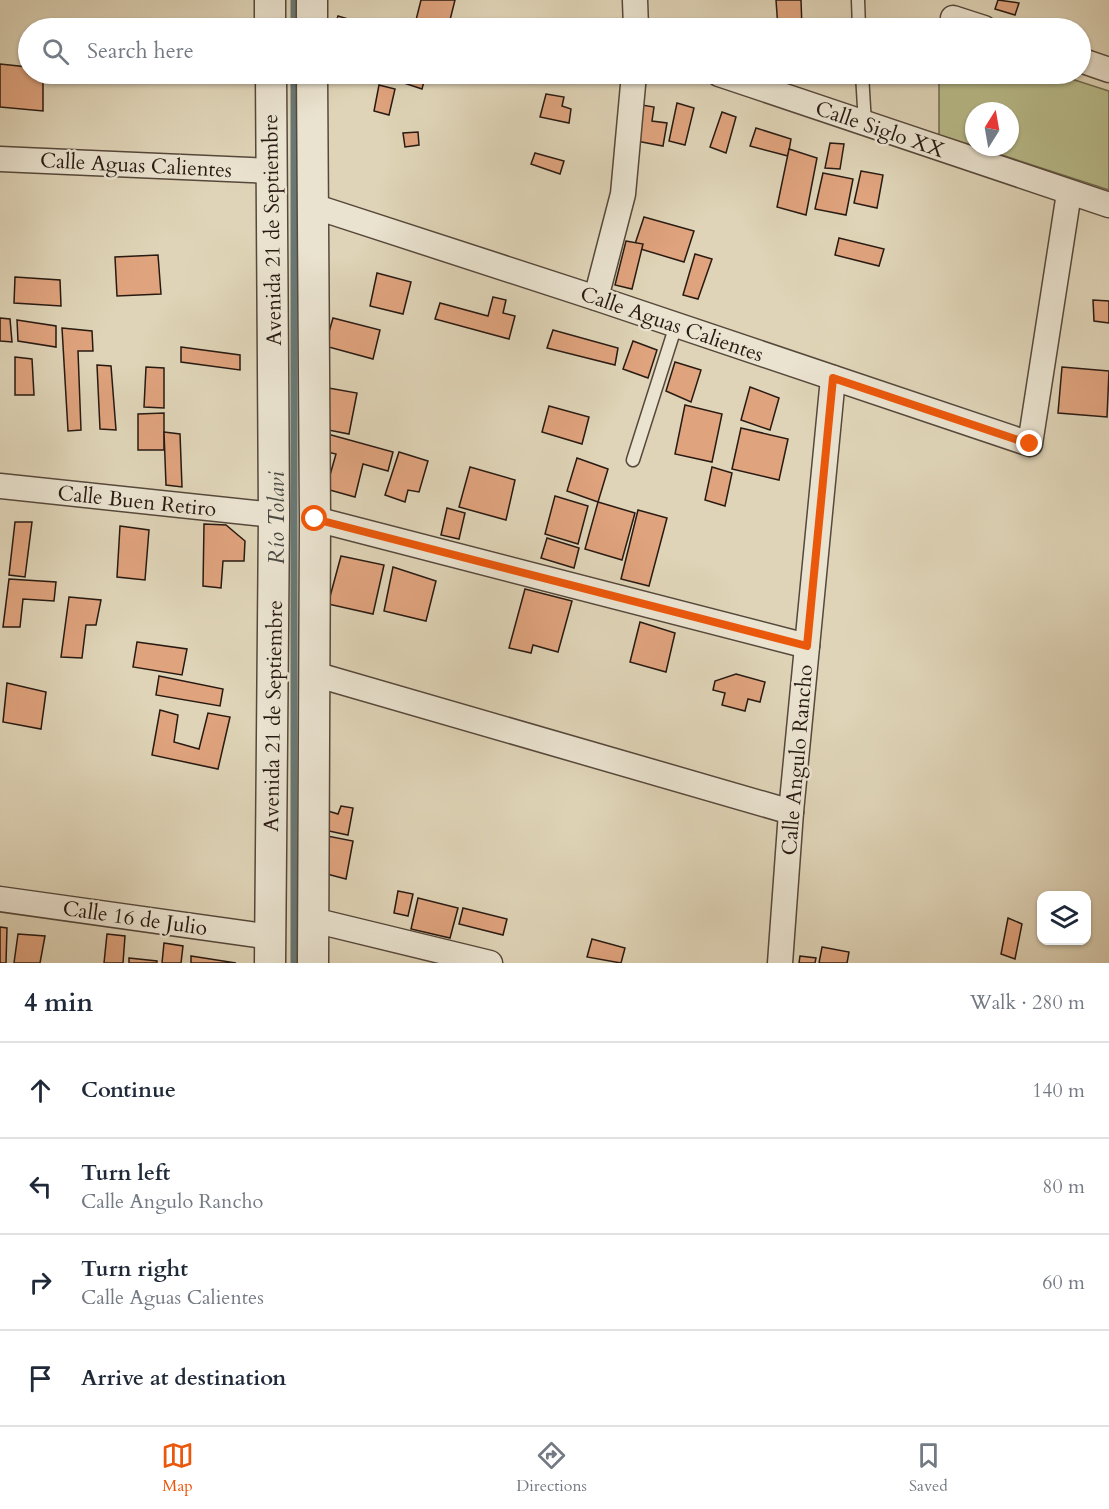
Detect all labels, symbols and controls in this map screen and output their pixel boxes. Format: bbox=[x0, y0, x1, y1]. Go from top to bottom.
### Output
search box bbox=[18, 18, 1091, 84]
icon: search bbox=[39, 35, 72, 68]
text: Search here bbox=[87, 36, 194, 66]
street label: Calle Siglo XX bbox=[812, 94, 949, 165]
north arrow bbox=[965, 102, 1019, 156]
street label: Avenida 21 de Septiembre bbox=[256, 114, 289, 346]
street label: Calle Aguas Calientes bbox=[39, 146, 233, 185]
street label: Calle Aguas Calientes bbox=[576, 280, 767, 369]
route end bbox=[1016, 430, 1042, 456]
water label: Río Tolavi bbox=[262, 471, 292, 564]
street label: Calle Buen Retiro bbox=[56, 479, 218, 524]
route start bbox=[301, 505, 327, 531]
street label: Avenida 21 de Septiembre bbox=[257, 600, 290, 832]
street label: Calle Angulo Rancho bbox=[775, 663, 820, 857]
map controls bbox=[1037, 891, 1091, 945]
button: layers bbox=[1037, 891, 1091, 945]
street label: Calle 16 de Julio bbox=[61, 894, 209, 943]
text: 4 min bbox=[24, 985, 93, 1020]
text: Walk · 280 m bbox=[970, 989, 1085, 1016]
icon: ahead bbox=[24, 1074, 57, 1107]
text: Continue bbox=[81, 1075, 176, 1105]
text: 140 m bbox=[1032, 1077, 1085, 1104]
text: Turn left bbox=[81, 1158, 170, 1188]
icon: left bbox=[24, 1170, 57, 1203]
text: 80 m bbox=[1042, 1173, 1085, 1200]
text: Calle Angulo Rancho bbox=[81, 1188, 263, 1215]
text: Turn right bbox=[81, 1254, 188, 1284]
icon: right bbox=[24, 1266, 57, 1299]
text: 60 m bbox=[1042, 1269, 1085, 1296]
text: Calle Aguas Calientes bbox=[81, 1284, 264, 1311]
icon: arrive bbox=[24, 1362, 57, 1395]
text: Arrive at destination bbox=[81, 1363, 286, 1393]
tab: Map bbox=[161, 1439, 194, 1497]
tab: Directions bbox=[516, 1439, 587, 1497]
tab: Saved bbox=[909, 1439, 948, 1497]

